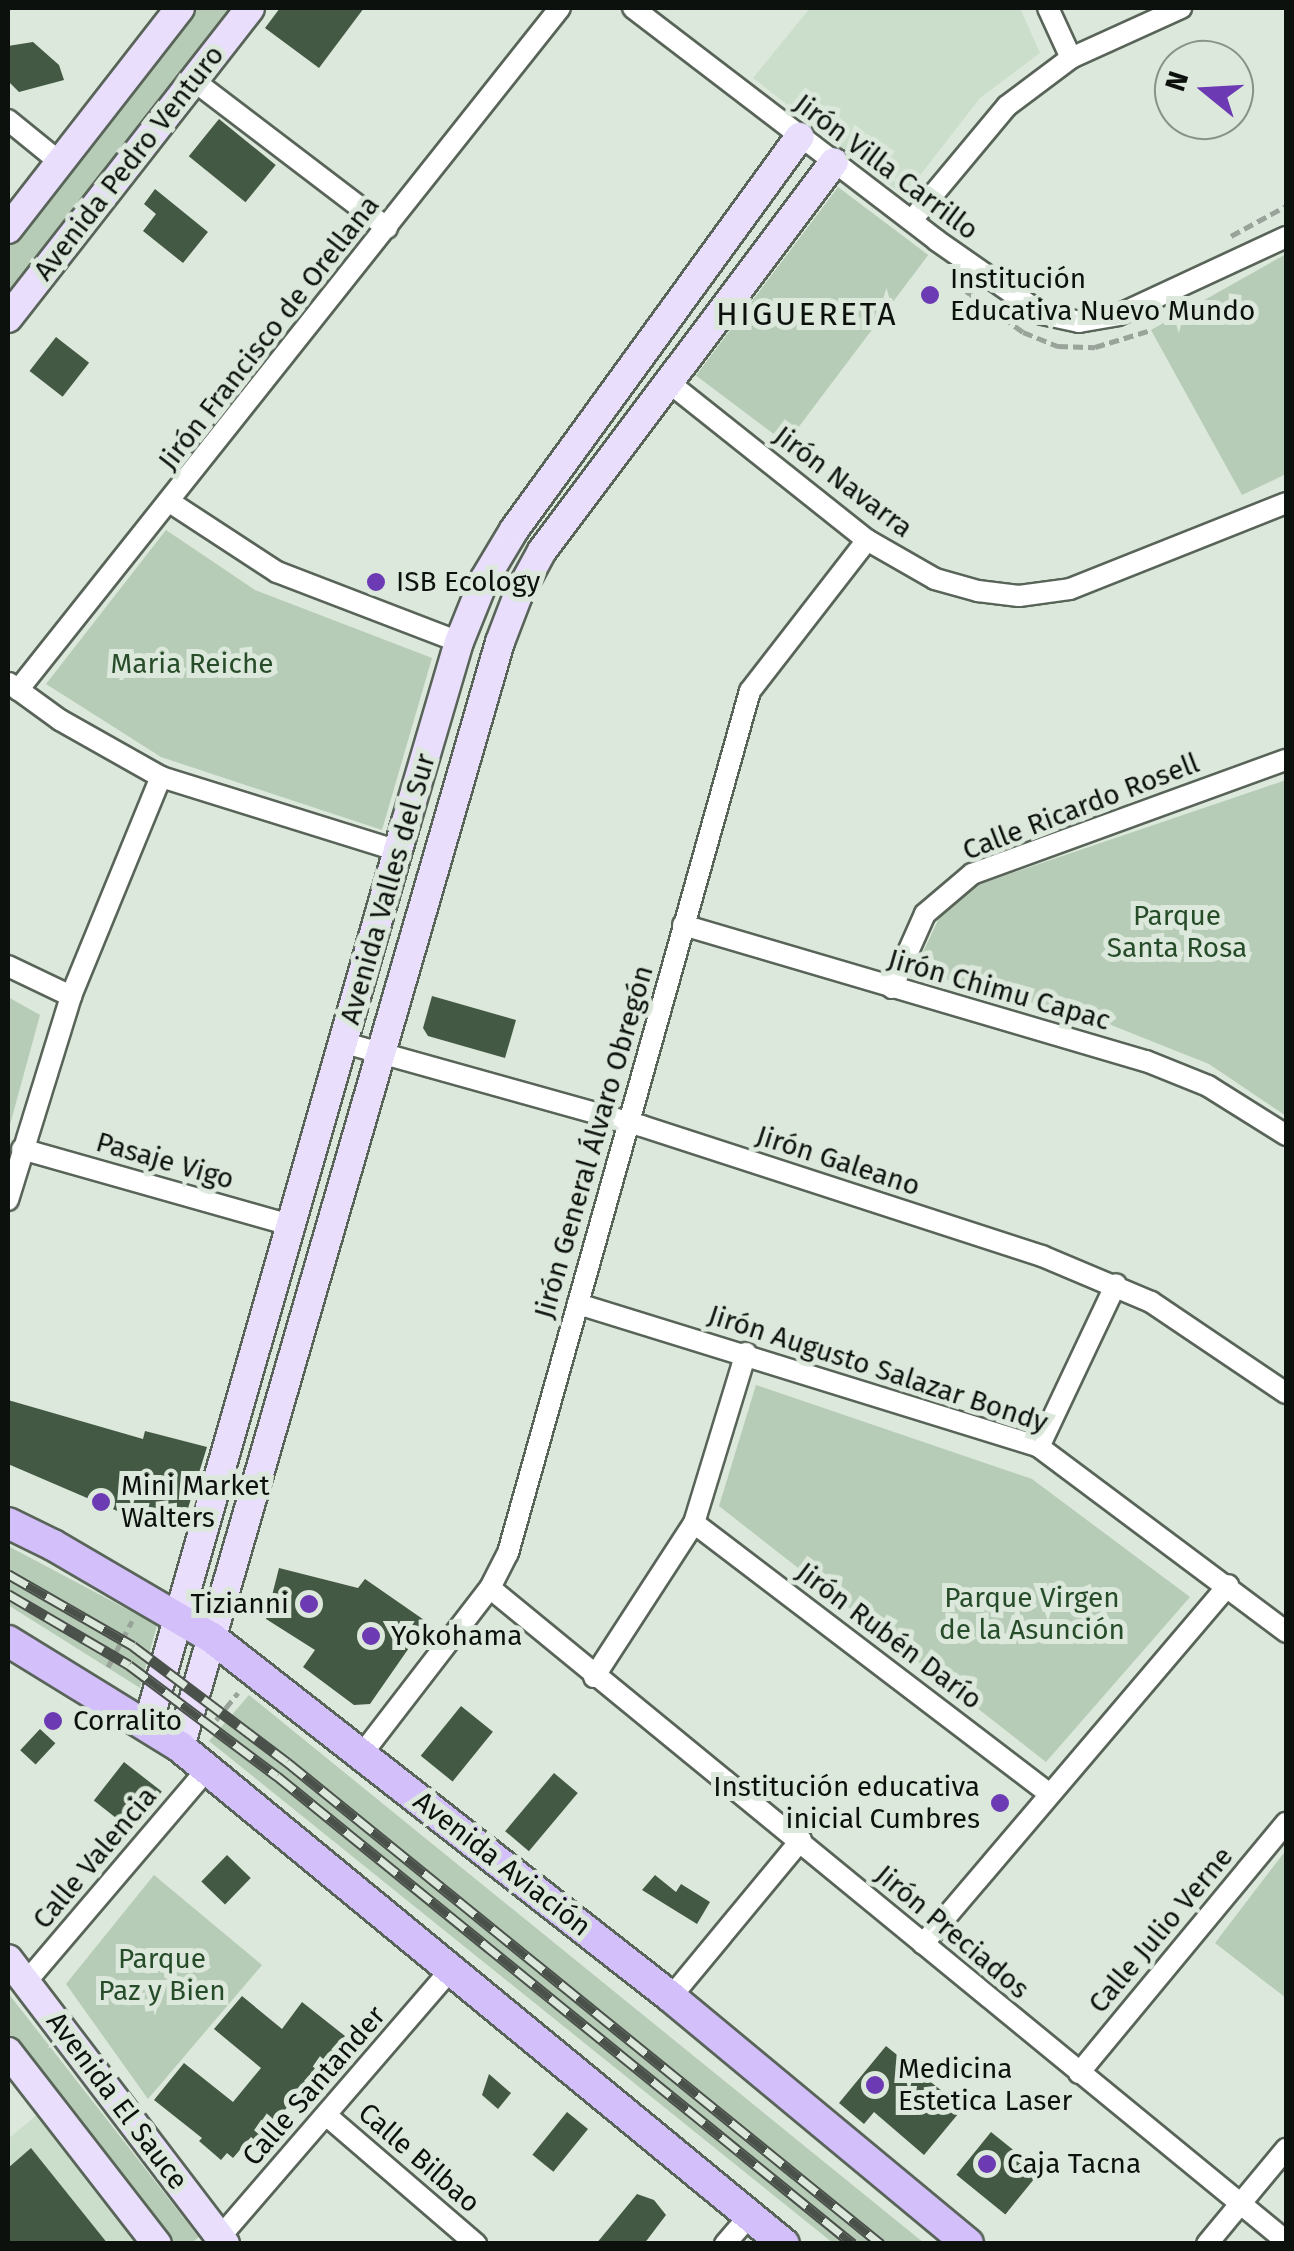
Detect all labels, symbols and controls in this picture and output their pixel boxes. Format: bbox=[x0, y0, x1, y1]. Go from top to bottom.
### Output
street label: Avenida Pedro Venturo bbox=[27, 39, 231, 287]
north arrow bbox=[1154, 40, 1254, 140]
text: N bbox=[1158, 67, 1195, 95]
street label: Jirón Villa Carrillo bbox=[787, 87, 985, 247]
street label: Jirón Francisco de Orellana bbox=[151, 189, 387, 477]
place label: Institución Educativa Nuevo Mundo bbox=[950, 262, 1255, 328]
marker: Institución Educativa Nuevo Mundo bbox=[919, 284, 941, 306]
district label: HIGUERETA bbox=[716, 295, 898, 333]
street label: Jirón Navarra bbox=[767, 419, 919, 545]
place label: ISB Ecology bbox=[396, 565, 540, 599]
marker: ISB Ecology bbox=[365, 571, 387, 593]
park label: Maria Reiche bbox=[110, 647, 274, 681]
street label: Calle Ricardo Rosell bbox=[958, 746, 1204, 868]
street label: Avenida Valles del Sur bbox=[333, 750, 443, 1028]
park label: Parque Santa Rosa bbox=[1107, 899, 1247, 965]
street label: Jirón Chimu Capac bbox=[884, 942, 1114, 1038]
street label: Jirón General Álvaro Obregón bbox=[527, 961, 661, 1323]
street label: Jirón Galeano bbox=[752, 1119, 924, 1203]
street label: Pasaje Vigo bbox=[92, 1125, 238, 1197]
street label: Jirón Augusto Salazar Bondy bbox=[704, 1298, 1052, 1440]
place label: Mini Market Walters bbox=[121, 1469, 270, 1535]
marker: Mini Market Walters bbox=[90, 1491, 112, 1513]
street label: Jirón Rubén Darío bbox=[790, 1555, 988, 1717]
park label: Parque Virgen de la Asunción bbox=[939, 1581, 1125, 1647]
place label: Tizianni bbox=[191, 1587, 289, 1621]
marker: Tizianni bbox=[298, 1593, 320, 1615]
place label: Yokohama bbox=[391, 1619, 522, 1653]
marker: Yokohama bbox=[360, 1625, 382, 1647]
place label: Corralito bbox=[73, 1704, 182, 1738]
marker: Corralito bbox=[42, 1710, 64, 1732]
place label: Institución educativa inicial Cumbres bbox=[713, 1770, 980, 1836]
street label: Calle Valencia bbox=[26, 1780, 164, 1936]
street label: Avenida Aviación bbox=[407, 1784, 597, 1944]
marker: Institución educativa inicial Cumbres bbox=[989, 1792, 1011, 1814]
street label: Calle Julio Verne bbox=[1082, 1840, 1240, 2020]
street label: Jirón Preciados bbox=[868, 1858, 1036, 2006]
park label: Parque Paz y Bien bbox=[98, 1942, 226, 2008]
street label: Calle Santander bbox=[236, 1999, 392, 2173]
street label: Avenida El Sauce bbox=[39, 2005, 195, 2197]
place label: Medicina Estetica Laser bbox=[898, 2052, 1072, 2118]
marker: Medicina Estetica Laser bbox=[862, 2072, 888, 2098]
street label: Calle Bilbao bbox=[351, 2096, 487, 2220]
place label: Caja Tacna bbox=[1007, 2147, 1141, 2181]
marker: Caja Tacna bbox=[976, 2153, 998, 2175]

